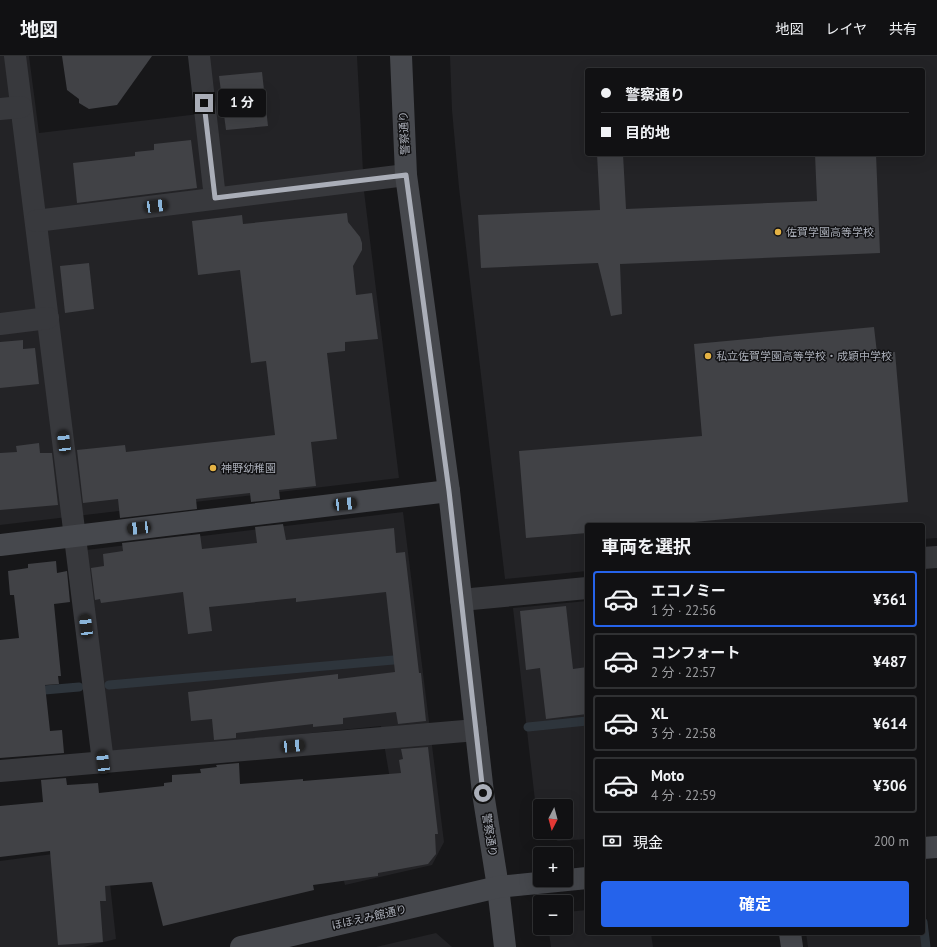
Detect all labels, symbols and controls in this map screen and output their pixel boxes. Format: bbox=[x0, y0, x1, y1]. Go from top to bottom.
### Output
text: 地図 bbox=[20, 17, 58, 41]
text: 地図 bbox=[775, 20, 803, 38]
text: レイヤ bbox=[825, 20, 867, 38]
text: 共有 bbox=[889, 20, 917, 38]
text: 警察通り bbox=[625, 85, 685, 104]
callout: 1 分 bbox=[218, 89, 266, 117]
route end bbox=[195, 94, 213, 112]
text: 1 分 bbox=[230, 94, 254, 111]
street label: 警察通り bbox=[396, 111, 412, 155]
text: 目的地 bbox=[625, 123, 670, 142]
car bbox=[143, 199, 169, 213]
place label: 佐賀学園高等学校 bbox=[786, 225, 874, 239]
marker: 佐賀学園高等学校 bbox=[773, 227, 783, 237]
place label: 私立佐賀学園高等学校・成穎中学校 bbox=[716, 349, 892, 363]
marker: 私立佐賀学園高等学校・成穎中学校 bbox=[703, 351, 713, 361]
car bbox=[57, 429, 71, 455]
place label: 神野幼稚園 bbox=[221, 461, 276, 475]
marker: 神野幼稚園 bbox=[208, 463, 218, 473]
car bbox=[332, 497, 358, 511]
car bbox=[126, 521, 152, 535]
text: 車両を選択 bbox=[601, 535, 691, 558]
icon: car bbox=[603, 581, 639, 617]
text: エコノミー bbox=[651, 581, 726, 600]
text: ¥361 bbox=[873, 590, 907, 609]
text: 1 分 · 22:56 bbox=[651, 602, 716, 619]
car bbox=[79, 613, 93, 639]
icon: car bbox=[603, 643, 639, 679]
text: コンフォート bbox=[651, 643, 741, 662]
text: ¥487 bbox=[873, 652, 907, 671]
text: 2 分 · 22:57 bbox=[651, 664, 716, 681]
text: XL bbox=[651, 704, 668, 723]
icon: car bbox=[603, 705, 639, 741]
text: ¥614 bbox=[873, 714, 907, 733]
text: 3 分 · 22:58 bbox=[651, 725, 716, 742]
car bbox=[281, 739, 305, 753]
car bbox=[96, 749, 110, 775]
text: Moto bbox=[651, 766, 684, 785]
icon: car bbox=[603, 767, 639, 803]
text: ¥306 bbox=[873, 776, 907, 795]
route start bbox=[474, 784, 492, 802]
text: 4 分 · 22:59 bbox=[651, 787, 716, 804]
north arrow bbox=[533, 799, 573, 839]
map controls bbox=[533, 799, 573, 935]
street label: 警察通り bbox=[480, 812, 500, 858]
icon: cash bbox=[601, 830, 623, 852]
text: 現金 bbox=[633, 833, 663, 852]
text: 200 m bbox=[874, 833, 909, 850]
button: + bbox=[533, 847, 573, 887]
button: 確定 bbox=[601, 881, 909, 927]
button: − bbox=[533, 895, 573, 935]
street label: ほほえみ館通り bbox=[330, 902, 408, 932]

